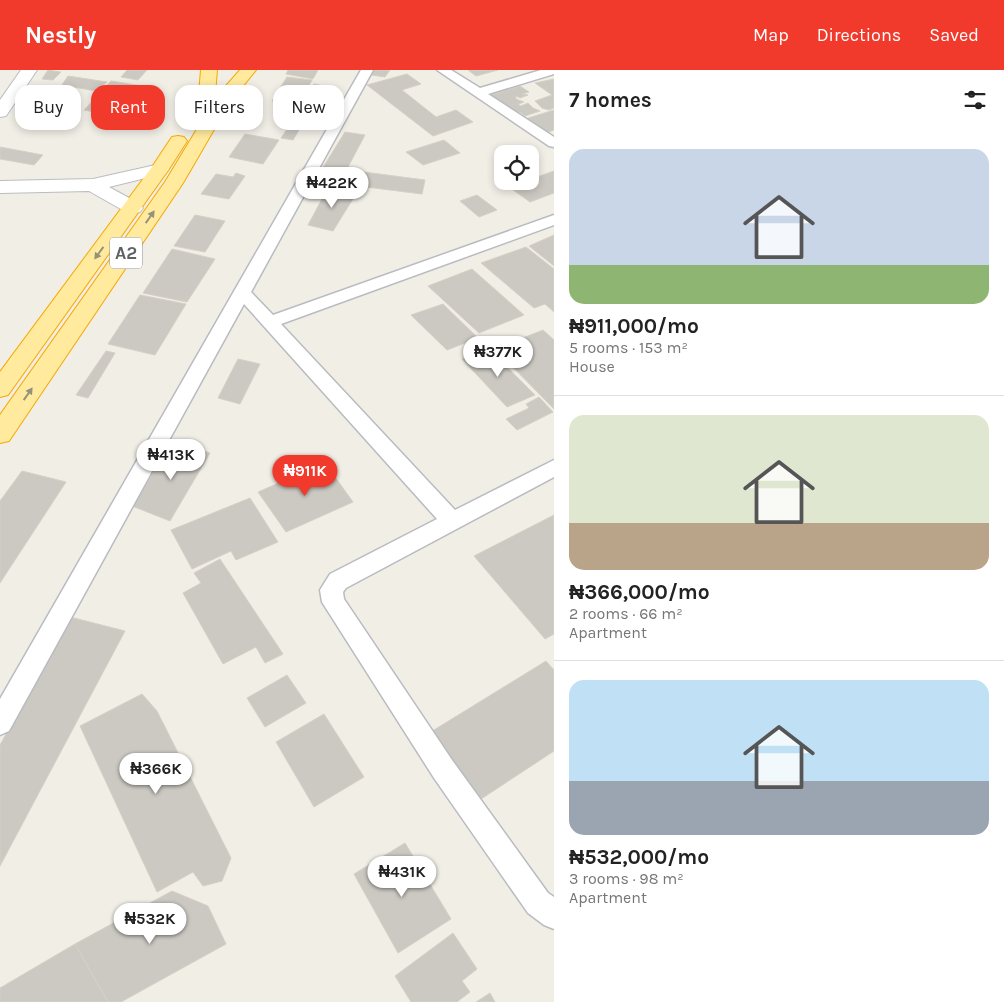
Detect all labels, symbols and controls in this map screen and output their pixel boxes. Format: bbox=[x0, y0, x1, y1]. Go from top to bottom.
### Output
text: Nestly bbox=[25, 21, 96, 49]
text: Map bbox=[753, 24, 789, 46]
text: Directions bbox=[817, 24, 901, 46]
text: Saved bbox=[929, 24, 979, 46]
chip: Buy bbox=[15, 85, 81, 130]
chip: Rent bbox=[91, 85, 165, 130]
chip: Filters bbox=[175, 85, 263, 130]
chip: New bbox=[273, 85, 344, 130]
icon: filters bbox=[961, 86, 989, 114]
text: 7 homes bbox=[569, 88, 652, 112]
map controls bbox=[494, 145, 539, 190]
button: locate bbox=[494, 145, 539, 190]
pin: ₦422K bbox=[297, 166, 367, 209]
text: ₦422K bbox=[307, 173, 357, 192]
icon: home bbox=[734, 182, 824, 272]
one-way arrow bbox=[145, 210, 155, 224]
road number: A2 bbox=[110, 238, 142, 268]
one-way arrow bbox=[94, 246, 105, 259]
text: ₦911,000/mo bbox=[569, 314, 699, 338]
pin: ₦377K bbox=[463, 336, 533, 378]
text: 5 rooms · 153 m² bbox=[569, 338, 688, 357]
text: ₦377K bbox=[474, 342, 522, 361]
text: House bbox=[569, 357, 615, 376]
one-way arrow bbox=[23, 387, 33, 401]
pin: ₦413K bbox=[136, 438, 206, 481]
text: ₦413K bbox=[147, 445, 195, 464]
icon: home bbox=[734, 447, 824, 537]
pin: ₦911K bbox=[270, 454, 340, 497]
text: ₦911K bbox=[283, 461, 327, 480]
text: ₦366,000/mo bbox=[569, 580, 710, 604]
text: 2 rooms · 66 m² bbox=[569, 604, 683, 623]
text: Apartment bbox=[569, 623, 647, 642]
icon: home bbox=[734, 712, 824, 802]
pin: ₦366K bbox=[121, 752, 191, 795]
text: ₦366K bbox=[130, 759, 182, 778]
text: ₦532,000/mo bbox=[569, 845, 709, 869]
pin: ₦431K bbox=[367, 856, 437, 898]
text: ₦431K bbox=[378, 862, 426, 881]
text: 3 rooms · 98 m² bbox=[569, 869, 684, 888]
text: Apartment bbox=[569, 888, 647, 907]
pin: ₦532K bbox=[115, 902, 185, 945]
text: ₦532K bbox=[125, 909, 175, 928]

